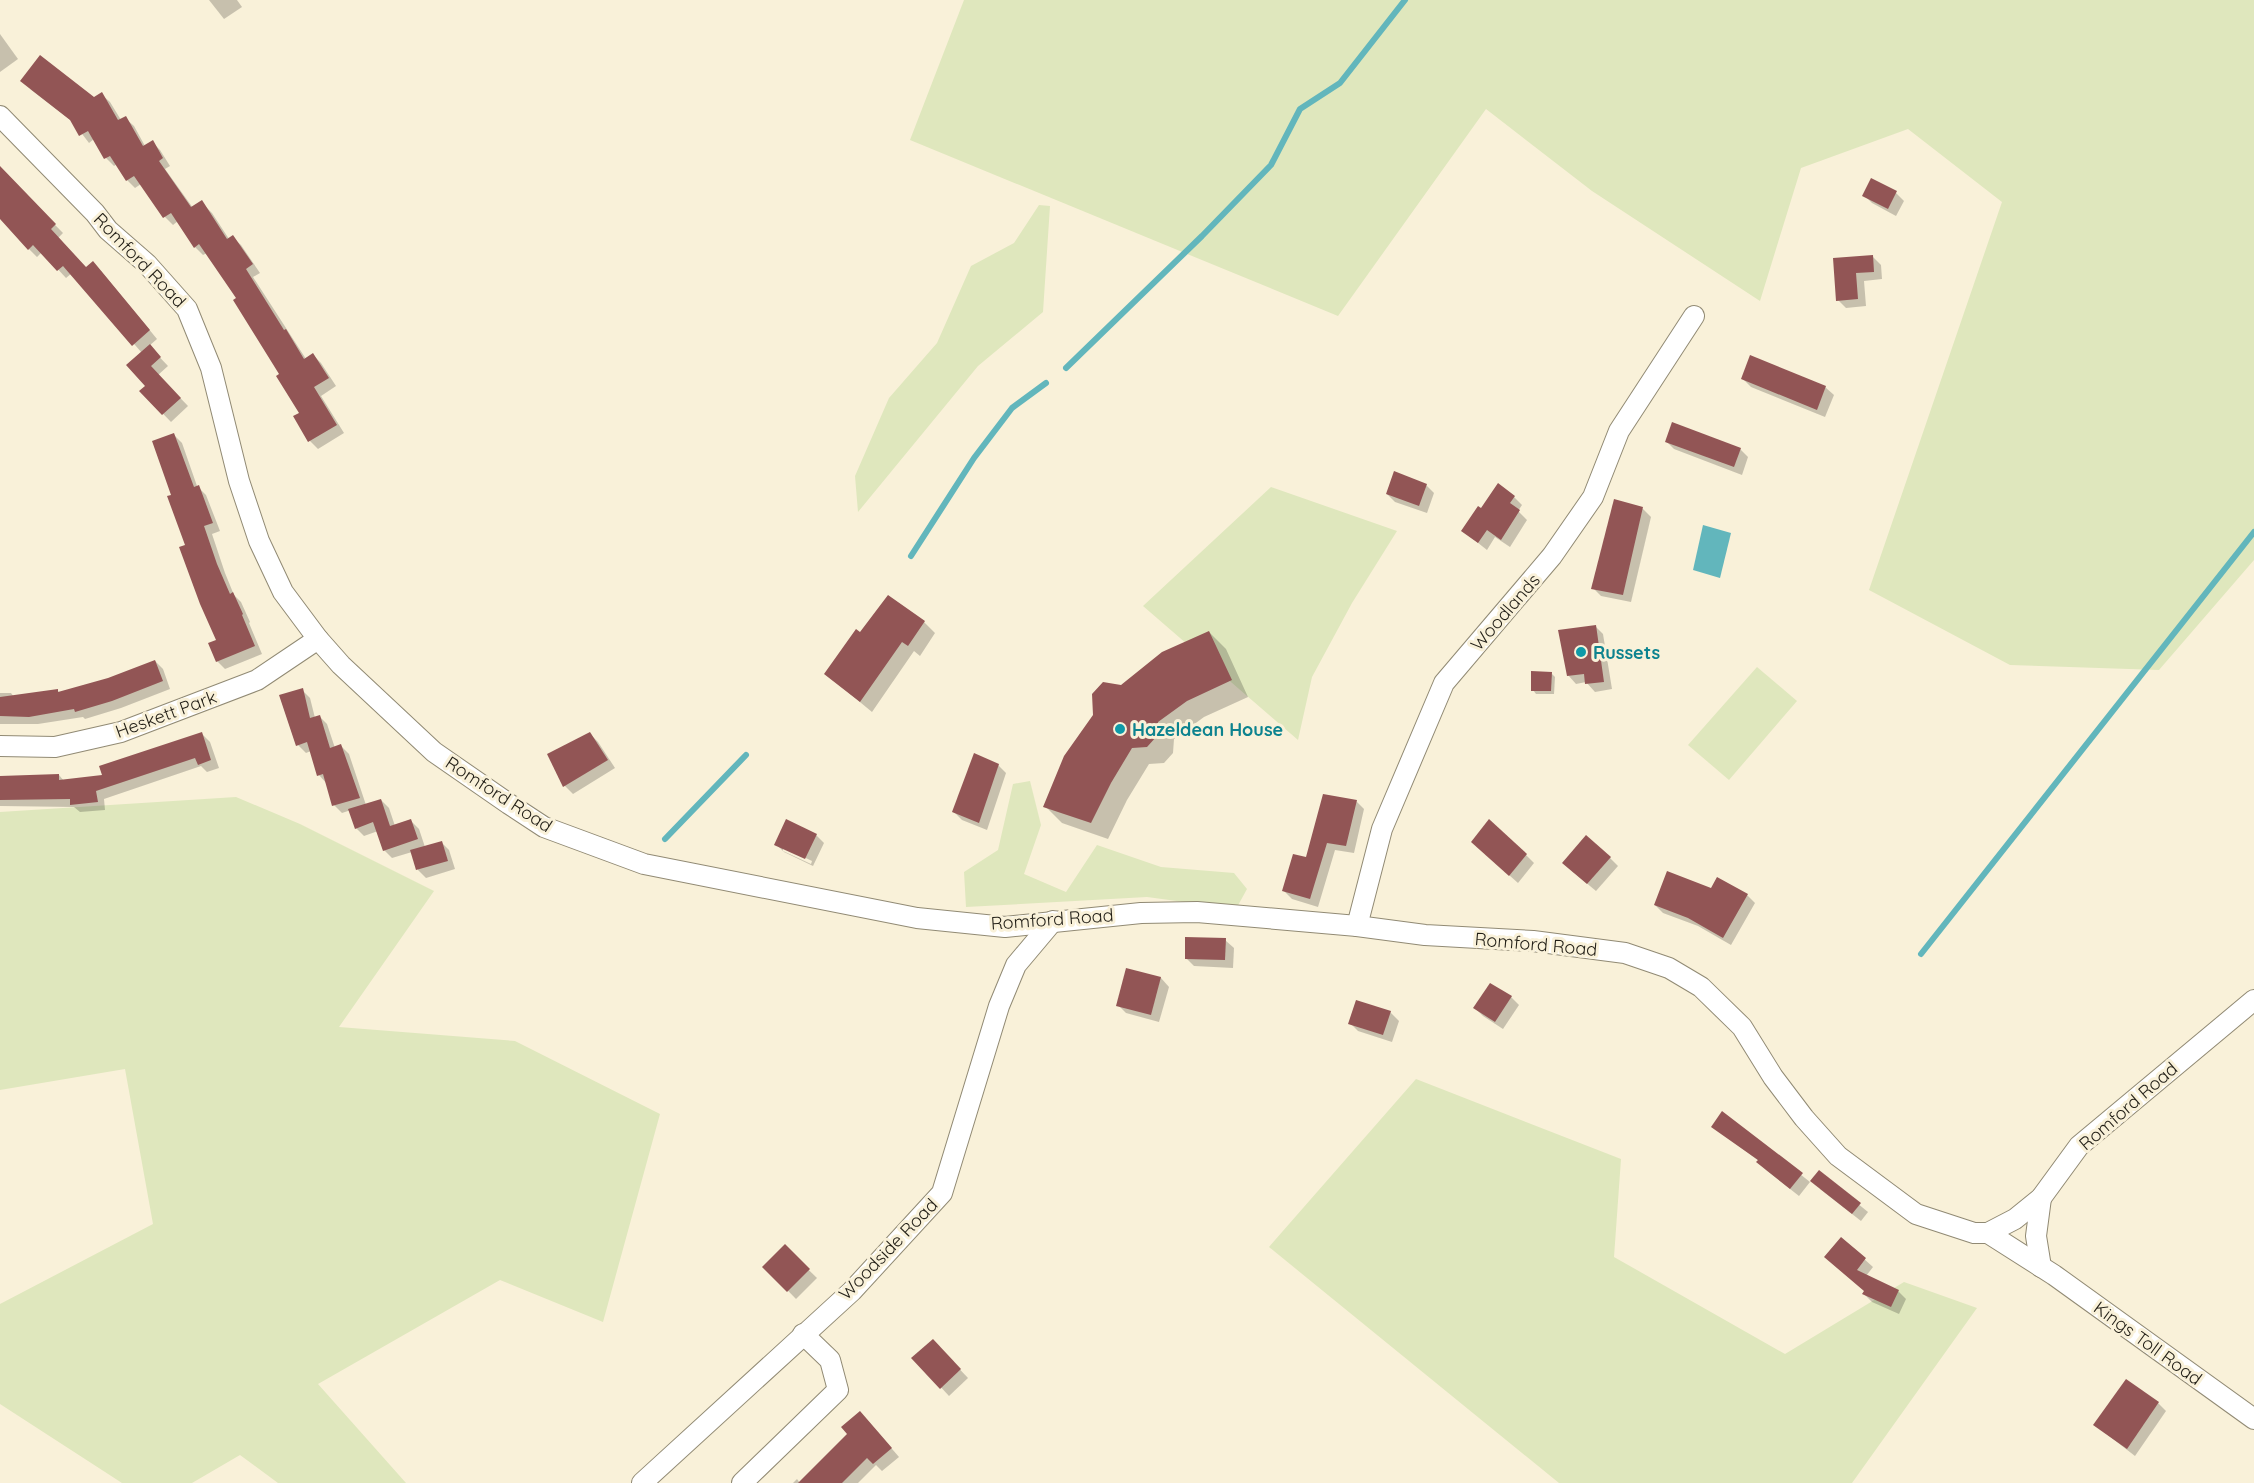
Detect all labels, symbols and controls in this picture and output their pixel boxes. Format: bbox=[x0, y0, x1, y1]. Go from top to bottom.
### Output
street label: Romford Road bbox=[89, 208, 191, 312]
street label: Woodlands bbox=[1465, 569, 1545, 655]
place label: Russets bbox=[1593, 641, 1660, 664]
marker: Russets bbox=[1574, 645, 1588, 659]
street label: Heskett Park bbox=[112, 685, 220, 743]
place label: Hazeldean House bbox=[1132, 718, 1283, 741]
marker: Hazeldean House bbox=[1113, 722, 1127, 736]
street label: Romford Road bbox=[441, 751, 557, 837]
street label: Romford Road bbox=[990, 903, 1114, 935]
street label: Romford Road bbox=[1474, 927, 1598, 961]
street label: Romford Road bbox=[2074, 1057, 2182, 1155]
street label: Woodside Road bbox=[834, 1193, 942, 1305]
street label: Kings Toll Road bbox=[2089, 1296, 2207, 1390]

